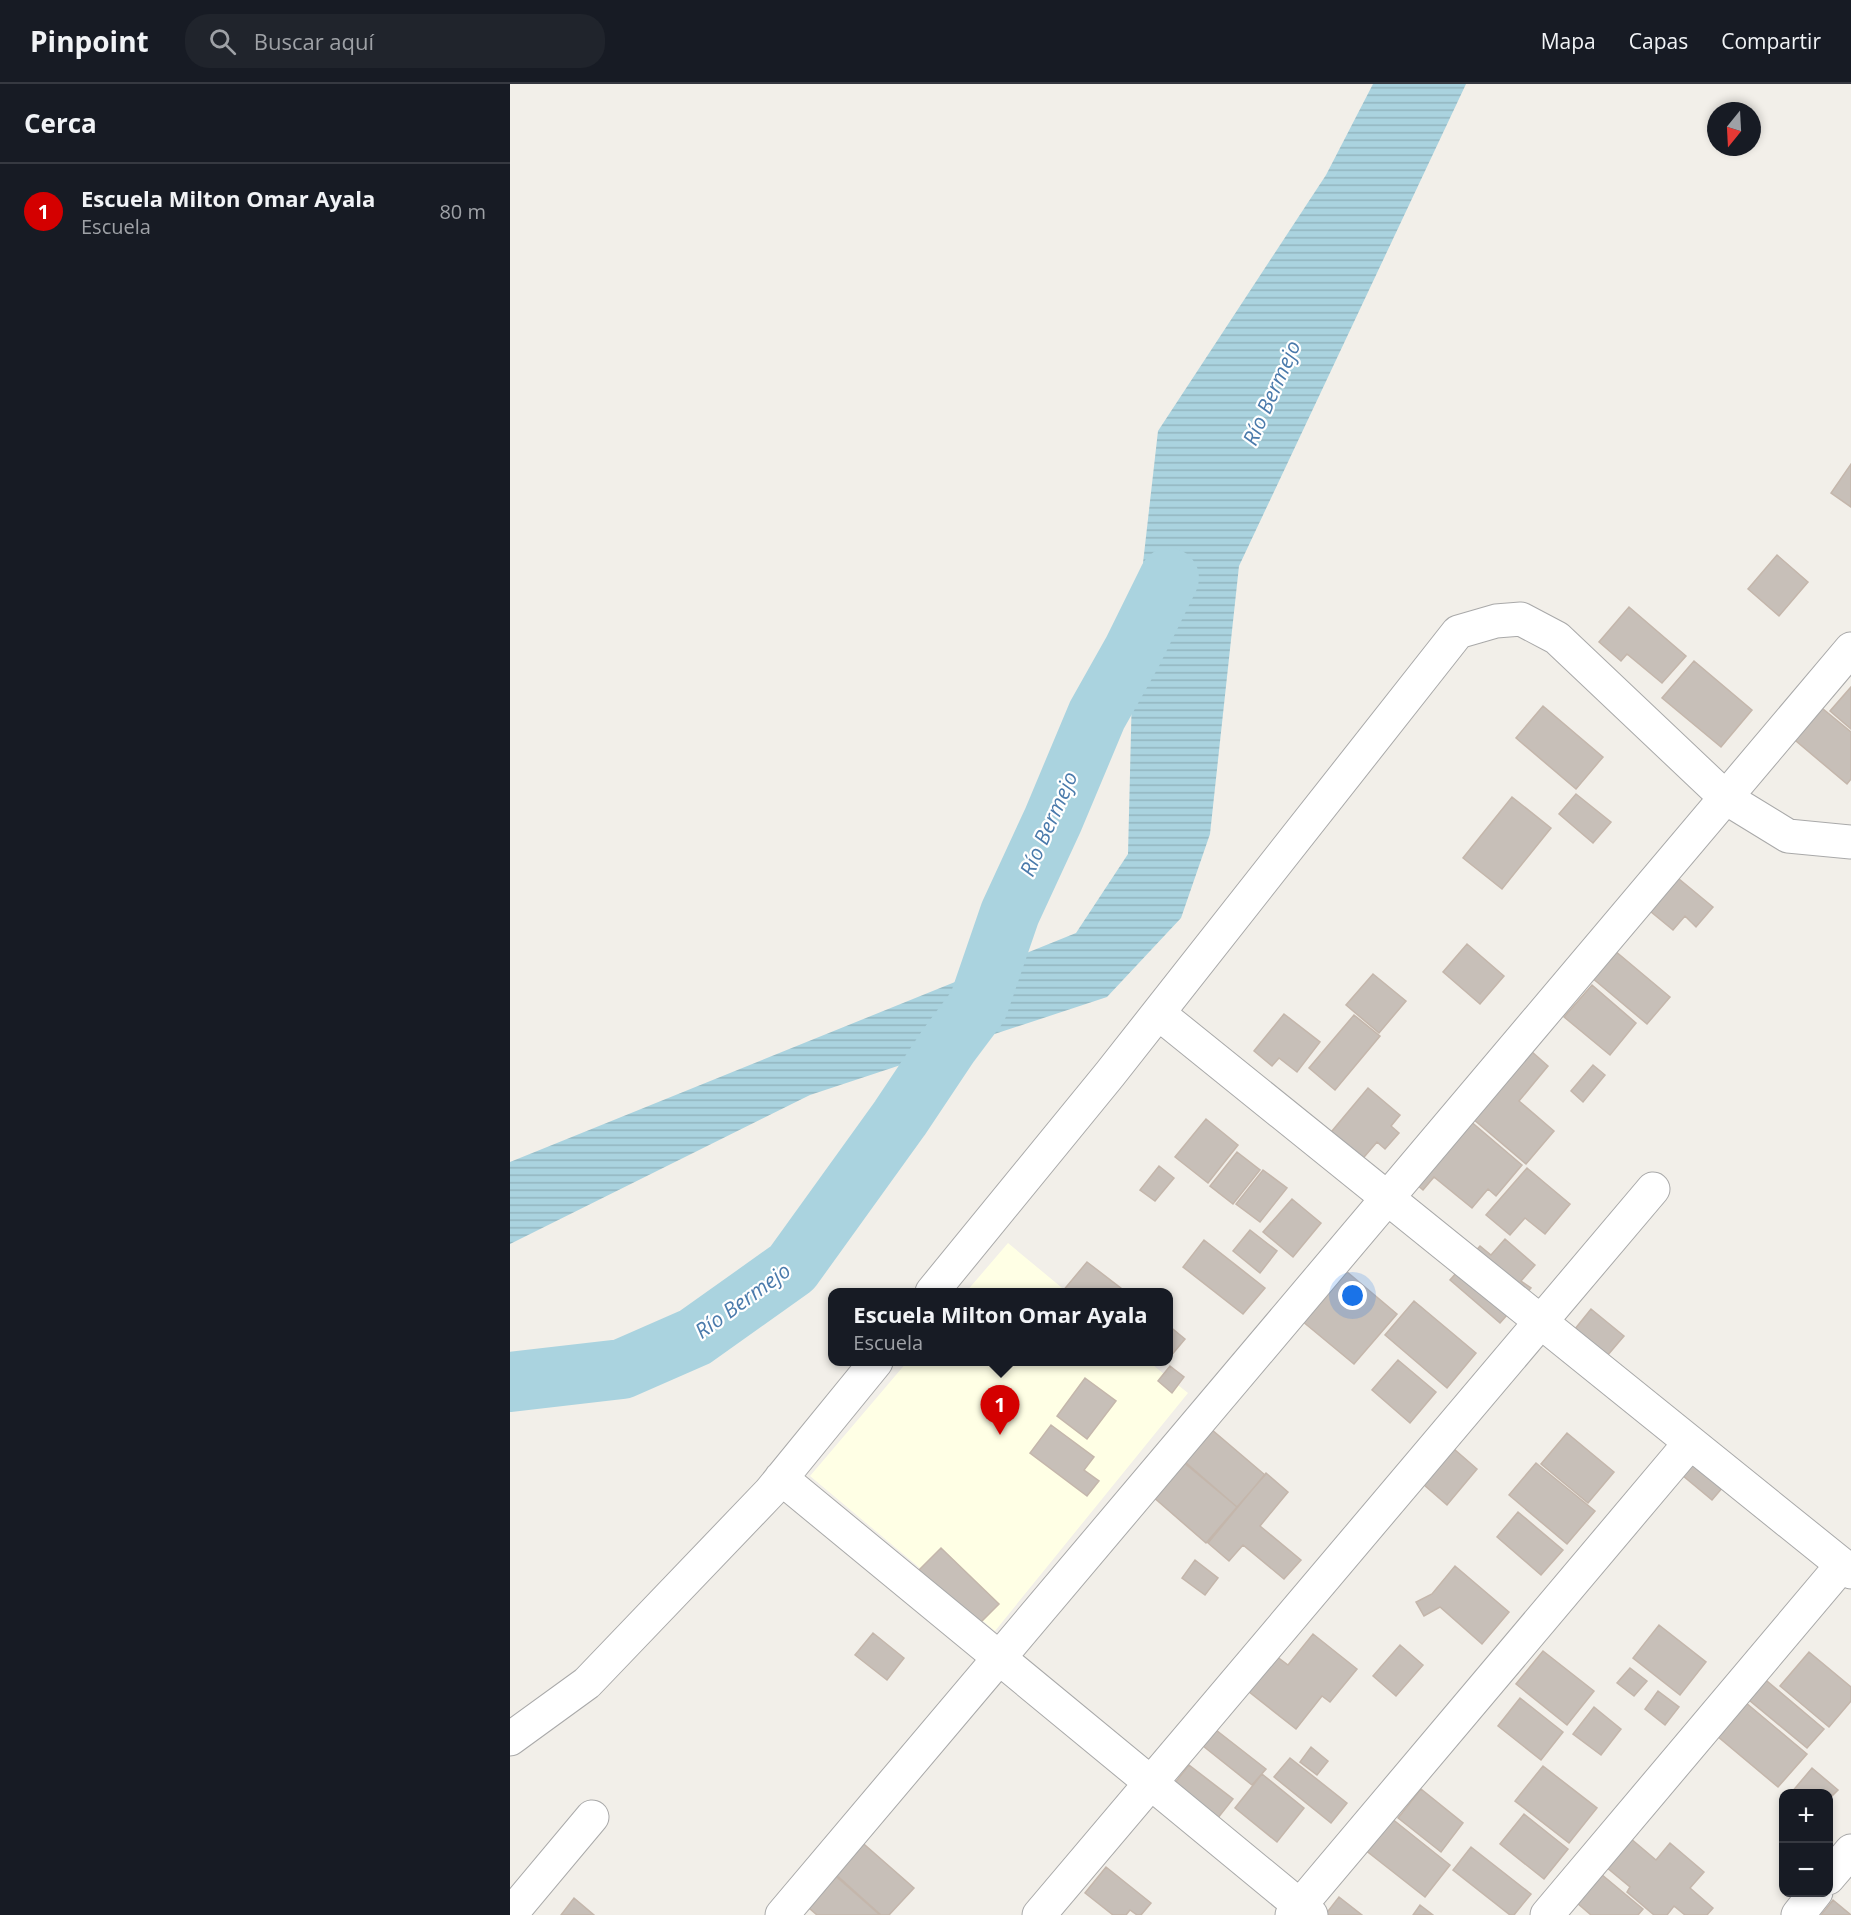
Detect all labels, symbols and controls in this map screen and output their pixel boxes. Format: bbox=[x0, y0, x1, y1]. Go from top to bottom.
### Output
search box bbox=[185, 14, 605, 68]
text: Pinpoint bbox=[30, 22, 149, 60]
icon: search bbox=[206, 25, 239, 58]
text: Buscar aquí bbox=[254, 26, 374, 56]
text: Mapa bbox=[1541, 27, 1596, 55]
text: Capas bbox=[1629, 27, 1688, 55]
text: Compartir bbox=[1721, 27, 1821, 55]
north arrow bbox=[1707, 102, 1761, 156]
text: Cerca bbox=[24, 105, 97, 141]
text: Escuela Milton Omar Ayala bbox=[81, 183, 375, 213]
text: 1 bbox=[38, 198, 49, 225]
text: 80 m bbox=[439, 198, 486, 225]
text: Escuela bbox=[81, 213, 151, 240]
water label: Río Bermejo bbox=[1236, 336, 1307, 449]
water label: Río Bermejo bbox=[1013, 767, 1084, 880]
water label: Río Bermejo bbox=[689, 1256, 796, 1344]
your location bbox=[1338, 1281, 1367, 1310]
popup bbox=[828, 1288, 1173, 1366]
text: Escuela Milton Omar Ayala bbox=[853, 1299, 1148, 1329]
text: Escuela bbox=[853, 1329, 923, 1356]
pin: 1 bbox=[980, 1386, 1020, 1435]
map controls bbox=[1779, 1789, 1833, 1897]
button: + bbox=[1779, 1789, 1833, 1843]
button: − bbox=[1779, 1843, 1833, 1897]

